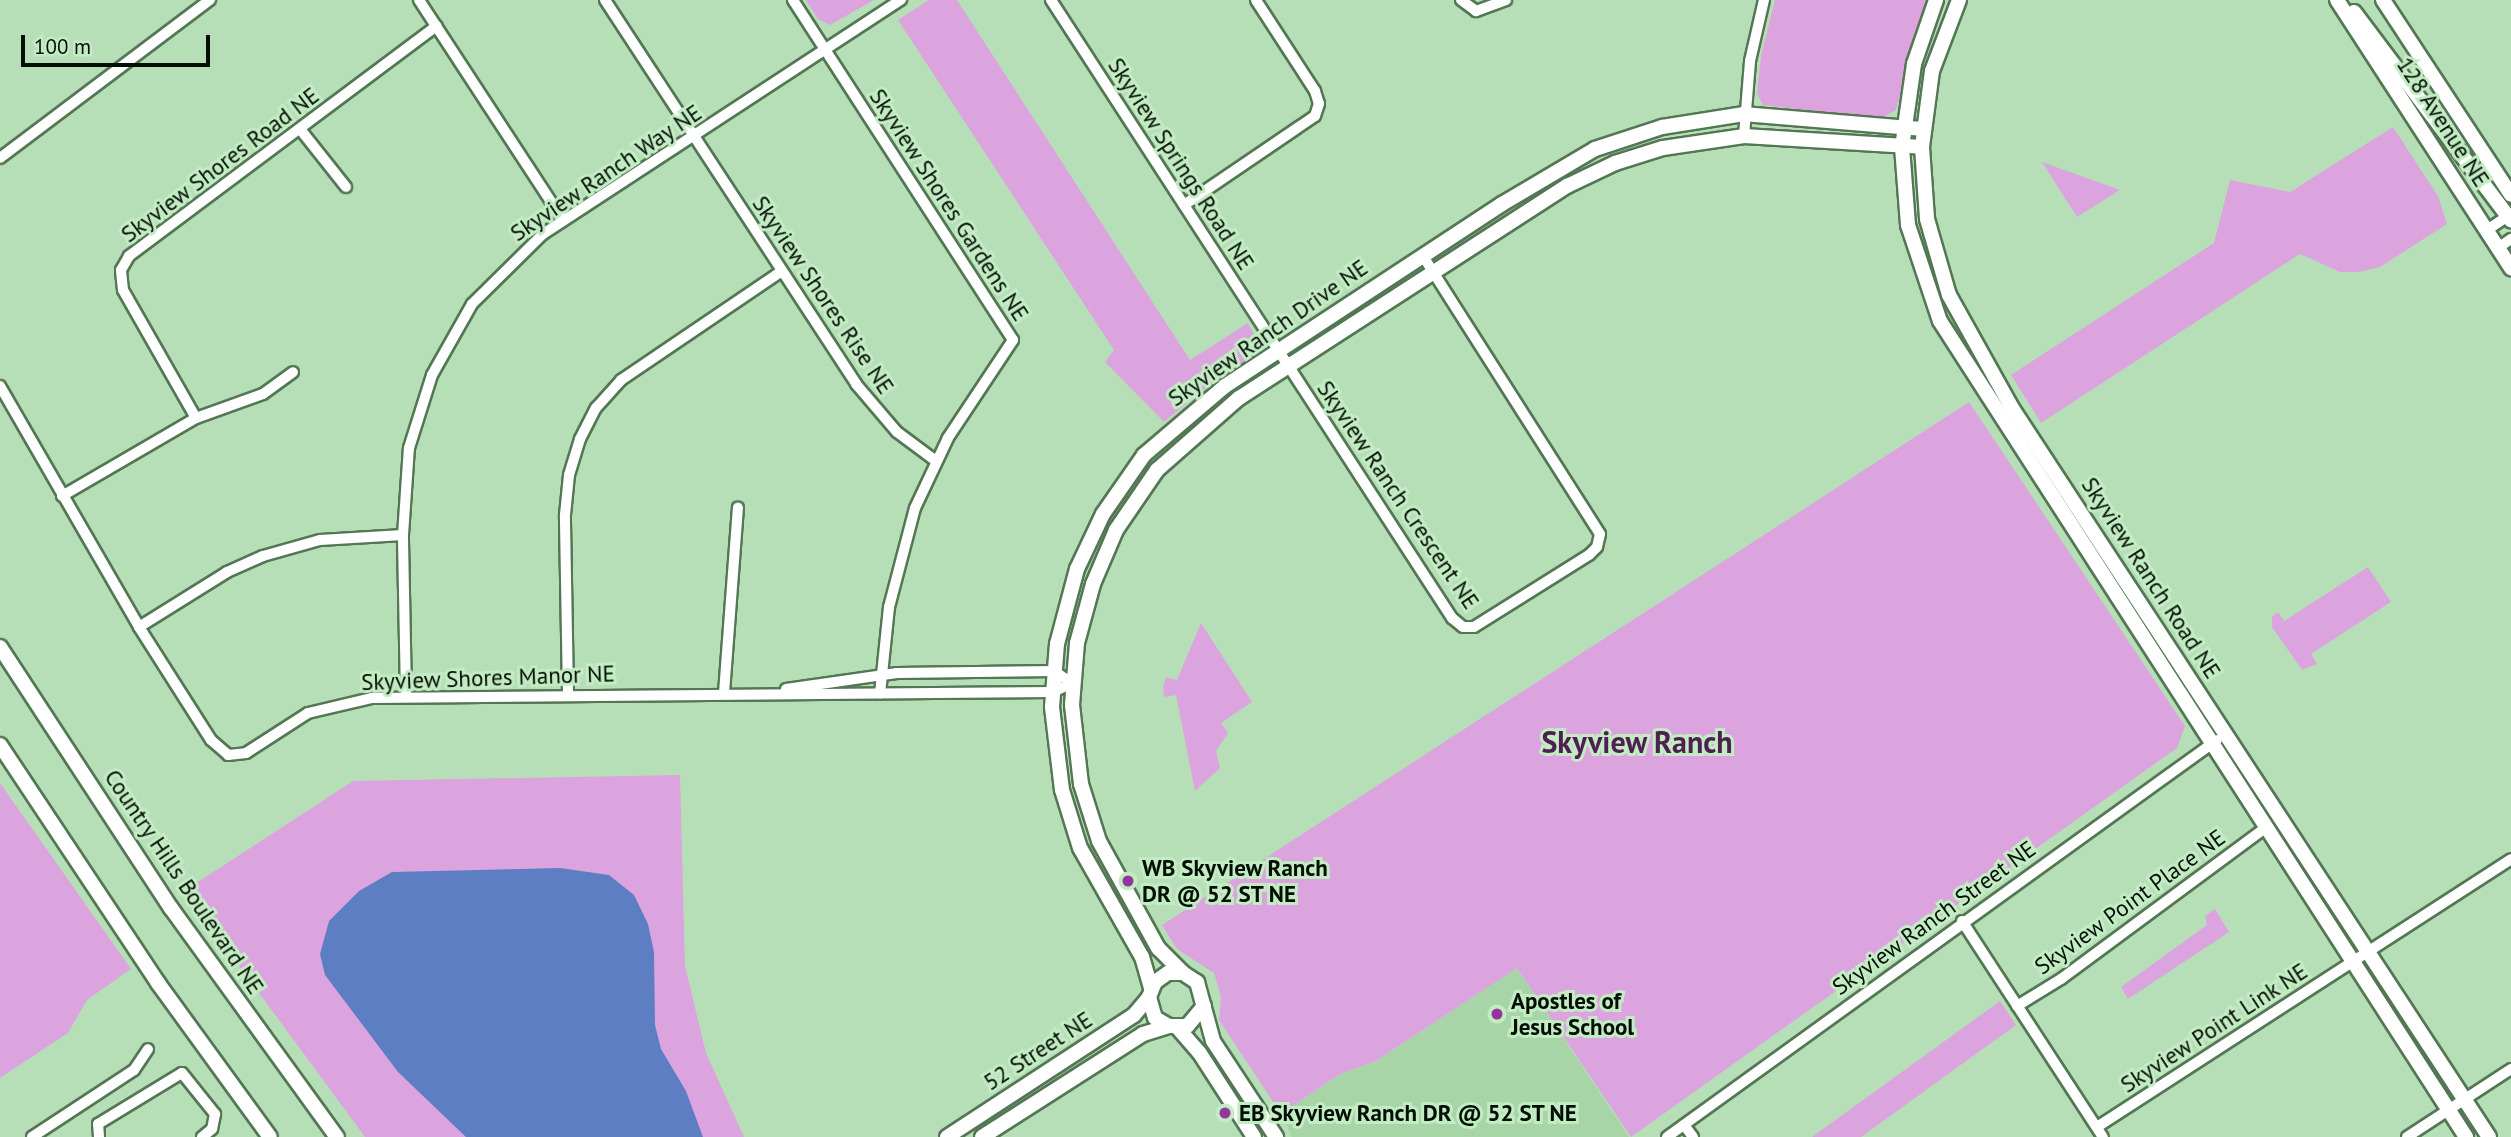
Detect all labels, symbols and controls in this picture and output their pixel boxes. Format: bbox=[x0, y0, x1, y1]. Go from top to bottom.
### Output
scale bar bbox=[24, 21, 214, 65]
text: 100 m bbox=[34, 33, 91, 60]
street label: 128 Avenue NE bbox=[2391, 52, 2495, 192]
street label: Skyview Springs Road NE bbox=[1102, 53, 1260, 275]
street label: Skyview Shores Road NE bbox=[116, 82, 324, 248]
street label: Skyview Shores Gardens NE bbox=[863, 84, 1035, 326]
street label: Skyview Ranch Way NE bbox=[504, 98, 708, 248]
street label: Skyview Shores Rise NE bbox=[746, 191, 900, 399]
street label: Skyview Ranch Drive NE bbox=[1163, 254, 1373, 412]
street label: Skyview Ranch Crescent NE bbox=[1311, 375, 1485, 615]
street label: Skyview Ranch Road NE bbox=[2075, 472, 2227, 684]
street label: Skyview Shores Manor NE bbox=[360, 660, 616, 696]
district label: Skyview Ranch bbox=[1541, 724, 1733, 760]
street label: Country Hills Boulevard NE bbox=[98, 764, 270, 1000]
street label: Skyview Point Place NE bbox=[2029, 823, 2231, 981]
street label: Skyview Ranch Street NE bbox=[1827, 835, 2041, 1001]
place label: WB Skyview Ranch DR @ 52 ST NE bbox=[1142, 854, 1328, 908]
marker: WB Skyview Ranch DR @ 52 ST NE bbox=[1120, 873, 1136, 889]
street label: Skyview Point Link NE bbox=[2115, 957, 2313, 1099]
place label: Apostles of Jesus School bbox=[1511, 987, 1634, 1041]
street label: 52 Street NE bbox=[979, 1006, 1097, 1096]
marker: Apostles of Jesus School bbox=[1489, 1006, 1505, 1022]
place label: EB Skyview Ranch DR @ 52 ST NE bbox=[1239, 1099, 1578, 1127]
marker: EB Skyview Ranch DR @ 52 ST NE bbox=[1217, 1105, 1233, 1121]

